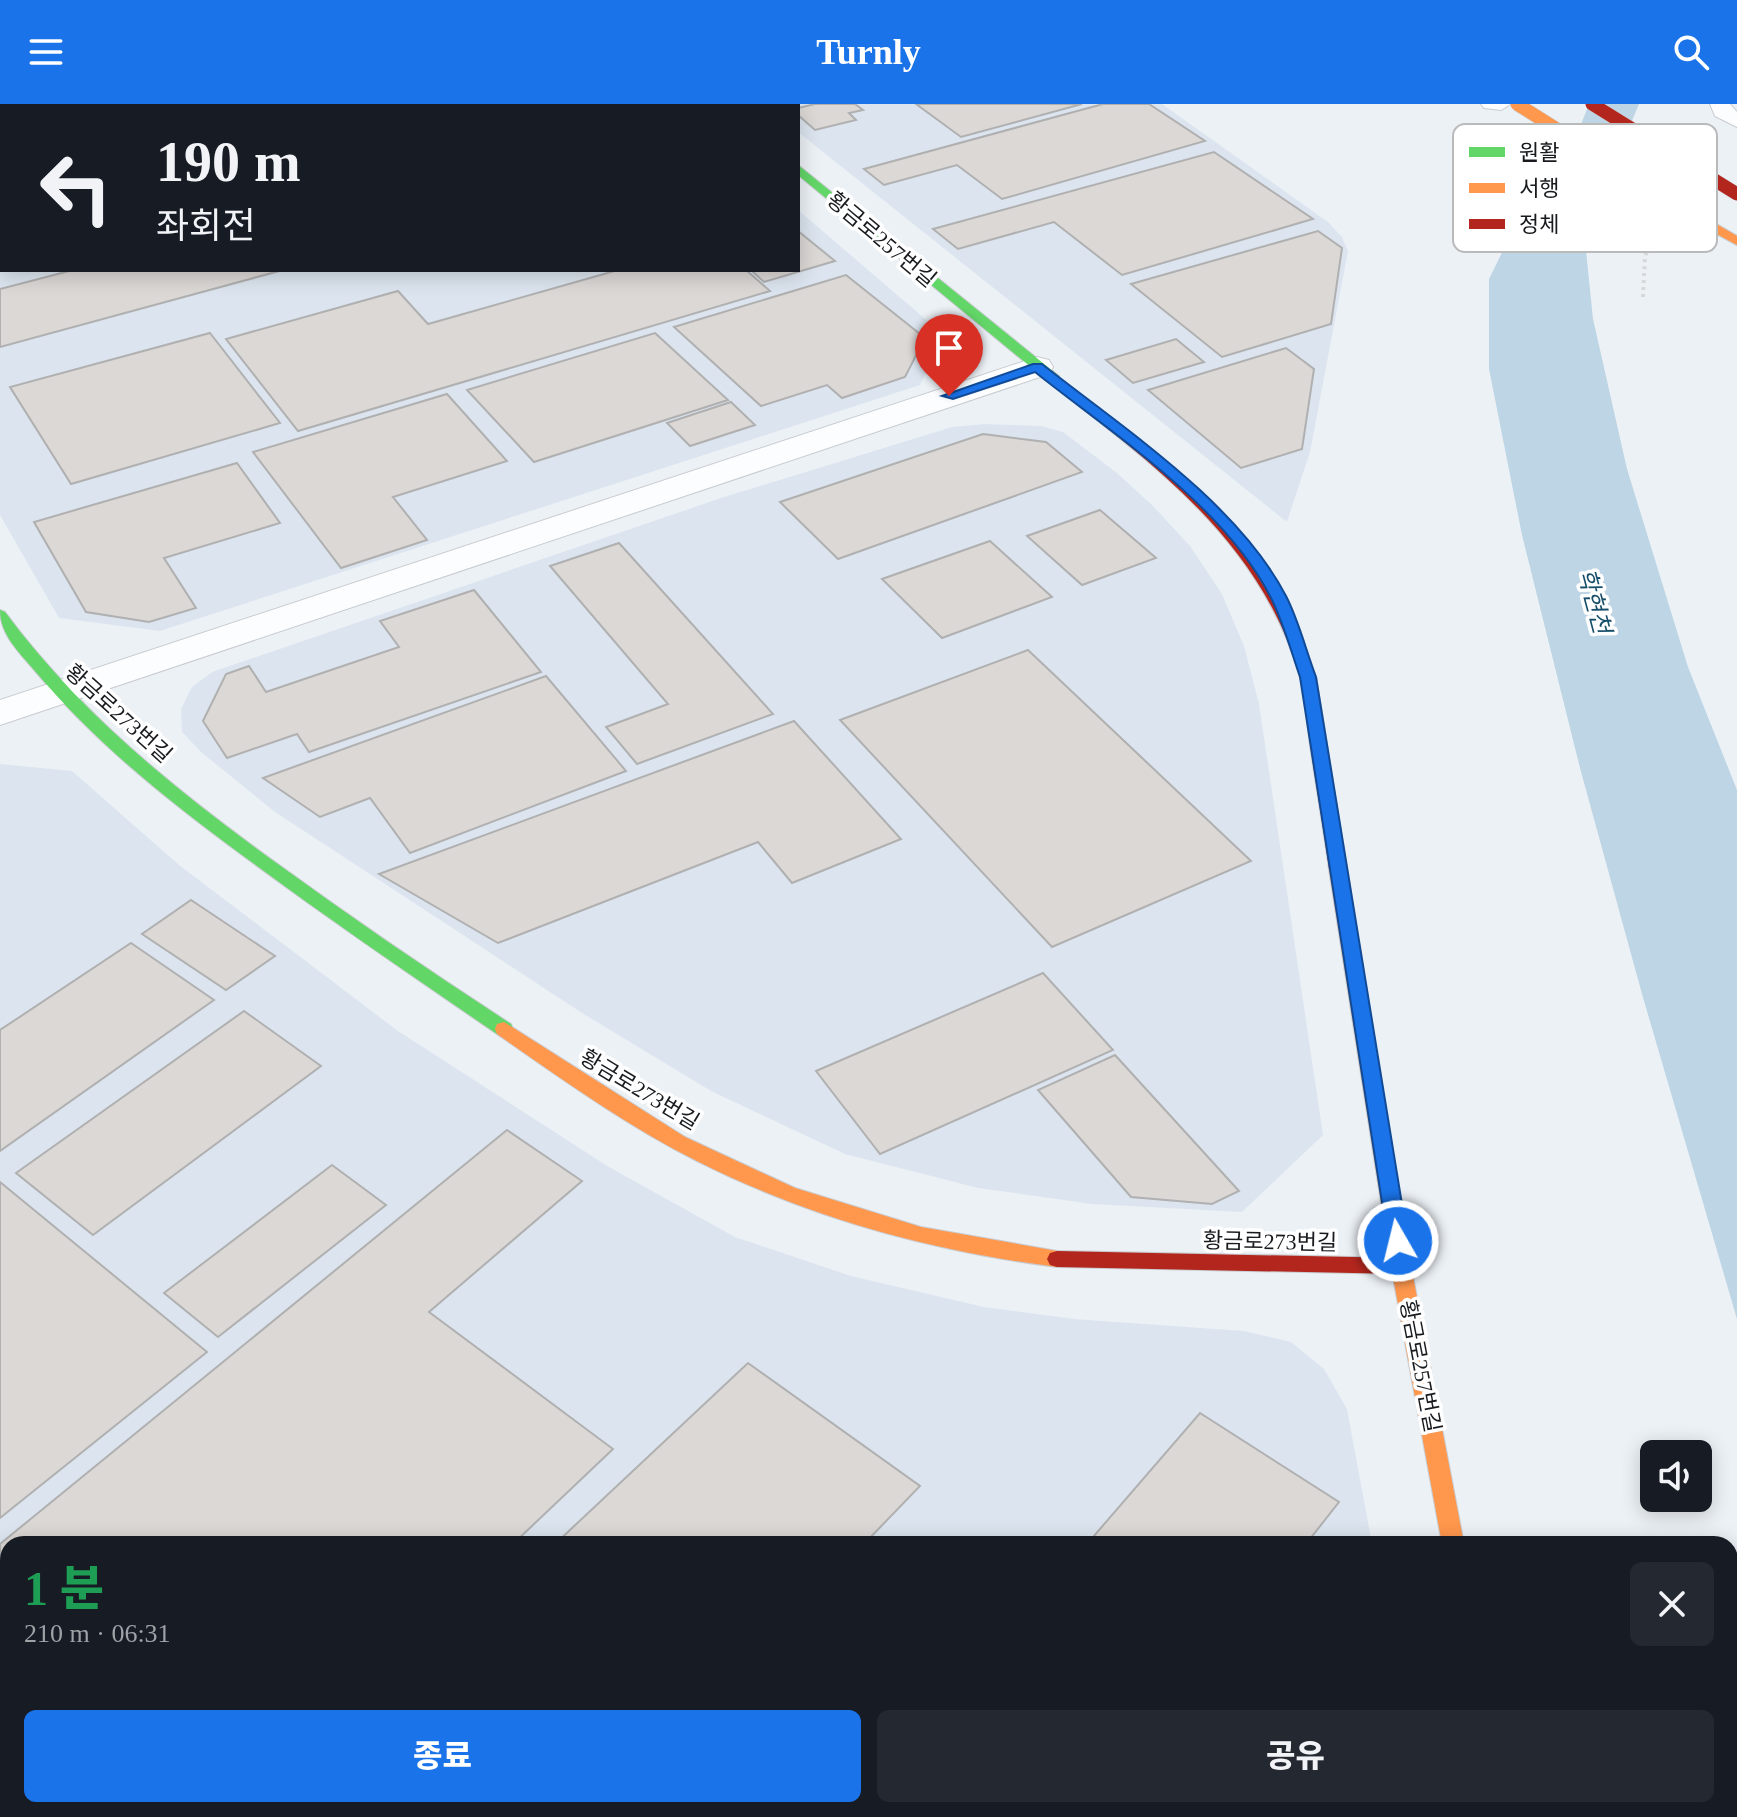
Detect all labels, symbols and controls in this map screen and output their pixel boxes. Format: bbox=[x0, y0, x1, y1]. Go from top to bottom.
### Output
icon: menu bbox=[24, 30, 68, 74]
icon: search bbox=[1669, 30, 1713, 74]
text: Turnly bbox=[816, 32, 921, 72]
legend bbox=[1453, 124, 1717, 252]
text: 190 m bbox=[156, 131, 301, 193]
icon: left bbox=[24, 136, 128, 240]
text: 원활 bbox=[1519, 140, 1559, 165]
text: 서행 bbox=[1519, 176, 1559, 201]
street label: 황금로257번길 bbox=[822, 187, 941, 292]
text: 좌회전 bbox=[156, 206, 255, 246]
text: 정체 bbox=[1519, 212, 1559, 237]
pin bbox=[915, 314, 983, 396]
icon: arrive bbox=[927, 326, 971, 370]
water label: 학현천 bbox=[1573, 566, 1616, 639]
street label: 황금로273번길 bbox=[60, 659, 177, 768]
street label: 황금로273번길 bbox=[576, 1044, 704, 1135]
position arrow bbox=[1356, 1199, 1440, 1283]
street label: 황금로273번길 bbox=[1203, 1228, 1337, 1255]
street label: 황금로257번길 bbox=[1395, 1298, 1446, 1434]
map controls bbox=[1640, 1440, 1712, 1512]
button: sound bbox=[1640, 1440, 1712, 1512]
text: 1 분 bbox=[24, 1562, 104, 1615]
button: close bbox=[1630, 1562, 1714, 1646]
text: 210 m · 06:31 bbox=[24, 1619, 171, 1648]
button: 종료 bbox=[24, 1710, 861, 1802]
button: 공유 bbox=[877, 1710, 1714, 1802]

